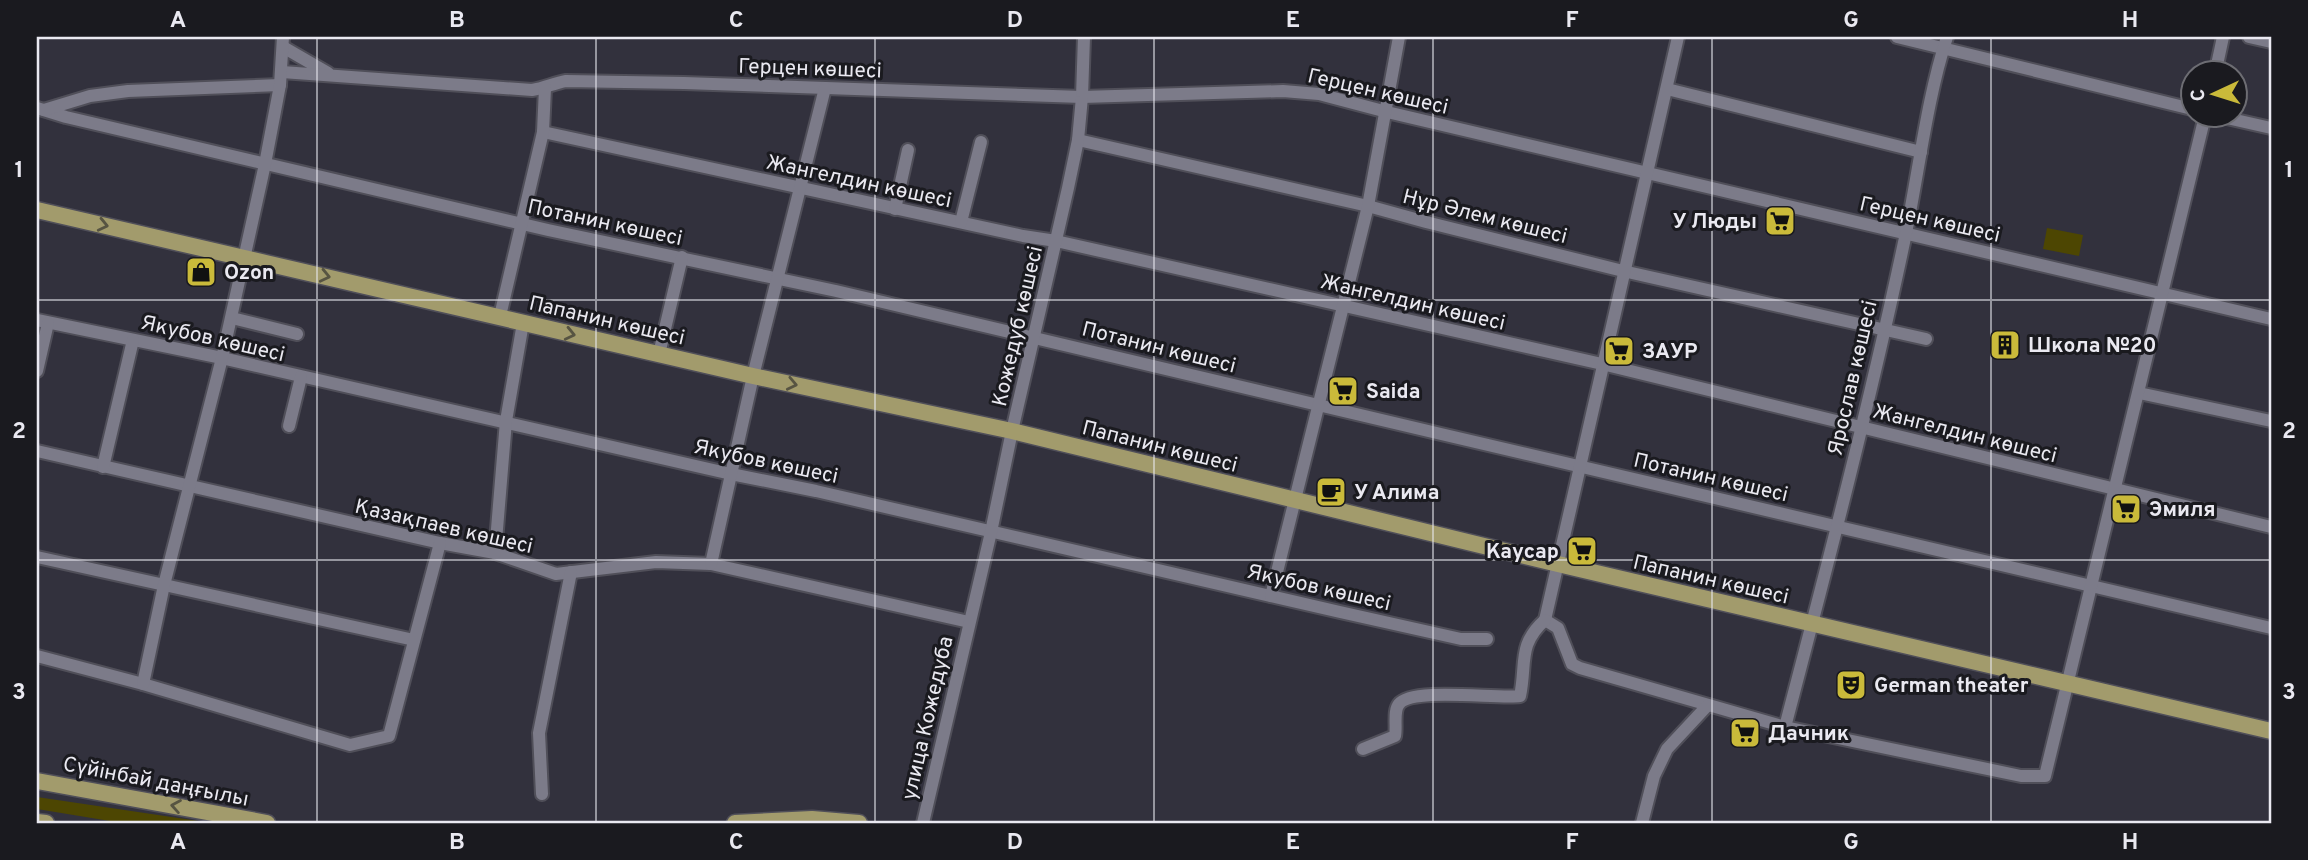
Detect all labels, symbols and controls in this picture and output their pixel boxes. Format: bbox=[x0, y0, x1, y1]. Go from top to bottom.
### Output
text: A bbox=[170, 7, 186, 36]
text: B bbox=[449, 7, 465, 36]
text: C bbox=[729, 7, 743, 36]
text: D bbox=[1007, 7, 1023, 36]
text: E bbox=[1286, 7, 1300, 36]
text: F bbox=[1565, 7, 1579, 36]
text: G bbox=[1843, 7, 1859, 36]
text: H bbox=[2122, 7, 2138, 36]
street label: Герцен көшесі bbox=[738, 54, 882, 85]
north arrow bbox=[2178, 60, 2248, 130]
street label: Герцен көшесі bbox=[1305, 63, 1451, 122]
text: С bbox=[2187, 88, 2211, 102]
street label: Жангелдин көшесі bbox=[763, 150, 954, 215]
text: 1 bbox=[14, 157, 24, 186]
text: 1 bbox=[2284, 157, 2294, 186]
street label: Нұр Әлем көшесі bbox=[1399, 184, 1570, 251]
street label: Герцен көшесі bbox=[1857, 191, 2003, 250]
street label: Потанин көшесі bbox=[525, 194, 685, 253]
supermarket icon: У Люды bbox=[1763, 204, 1797, 238]
place label: У Люды bbox=[1672, 209, 1757, 236]
one-way arrow bbox=[97, 217, 109, 232]
street label: Кожедуб көшесі bbox=[987, 243, 1050, 409]
shop icon: Ozon bbox=[184, 255, 218, 289]
place label: Ozon bbox=[224, 260, 274, 287]
one-way arrow bbox=[319, 268, 331, 282]
street label: Жангелдин көшесі bbox=[1318, 269, 1508, 338]
street label: Папанин көшесі bbox=[526, 290, 687, 353]
street label: Ярослав көшесі bbox=[1822, 298, 1884, 459]
street label: Якубов көшесі bbox=[138, 310, 287, 369]
street label: Потанин көшесі bbox=[1079, 316, 1238, 381]
one-way arrow bbox=[564, 325, 576, 340]
building icon: Школа №20 bbox=[1988, 328, 2022, 362]
place label: Школа №20 bbox=[2028, 333, 2156, 360]
supermarket icon: ЗАУР bbox=[1602, 334, 1636, 368]
place label: ЗАУР bbox=[1642, 339, 1697, 366]
supermarket icon: Saida bbox=[1326, 374, 1360, 408]
one-way arrow bbox=[786, 376, 798, 390]
place label: Saida bbox=[1366, 379, 1420, 406]
street label: Жангелдин көшесі bbox=[1870, 399, 2060, 470]
street label: Папанин көшесі bbox=[1079, 415, 1240, 480]
text: 2 bbox=[12, 418, 26, 447]
text: 2 bbox=[2282, 418, 2296, 447]
street label: Якубов көшесі bbox=[691, 434, 840, 491]
street label: Потанин көшесі bbox=[1631, 448, 1791, 509]
cafe icon: У Алима bbox=[1314, 475, 1348, 509]
place label: У Алима bbox=[1354, 480, 1439, 507]
supermarket icon: Эмиля bbox=[2109, 492, 2143, 526]
street label: Қазақпаев көшесі bbox=[352, 494, 535, 561]
place label: Эмиля bbox=[2149, 497, 2216, 524]
supermarket icon: Каусар bbox=[1565, 534, 1599, 568]
place label: Каусар bbox=[1486, 539, 1559, 566]
street label: Папанин көшесі bbox=[1630, 549, 1791, 612]
street label: Якубов көшесі bbox=[1244, 559, 1393, 618]
street label: улица Кожедуба bbox=[896, 634, 960, 803]
theatre icon: German theater bbox=[1834, 668, 1868, 702]
place label: German theater bbox=[1874, 673, 2029, 700]
text: 3 bbox=[12, 679, 26, 708]
text: 3 bbox=[2282, 679, 2296, 708]
supermarket icon: Дачник bbox=[1728, 716, 1762, 750]
place label: Дачник bbox=[1768, 721, 1849, 748]
street label: Сүйінбай даңғылы bbox=[61, 751, 251, 814]
one-way arrow bbox=[170, 799, 182, 814]
text: A bbox=[170, 829, 186, 858]
text: B bbox=[449, 829, 465, 858]
text: C bbox=[729, 829, 743, 858]
text: D bbox=[1007, 829, 1023, 858]
text: E bbox=[1286, 829, 1300, 858]
text: F bbox=[1565, 829, 1579, 858]
text: G bbox=[1843, 829, 1859, 858]
text: H bbox=[2122, 829, 2138, 858]

